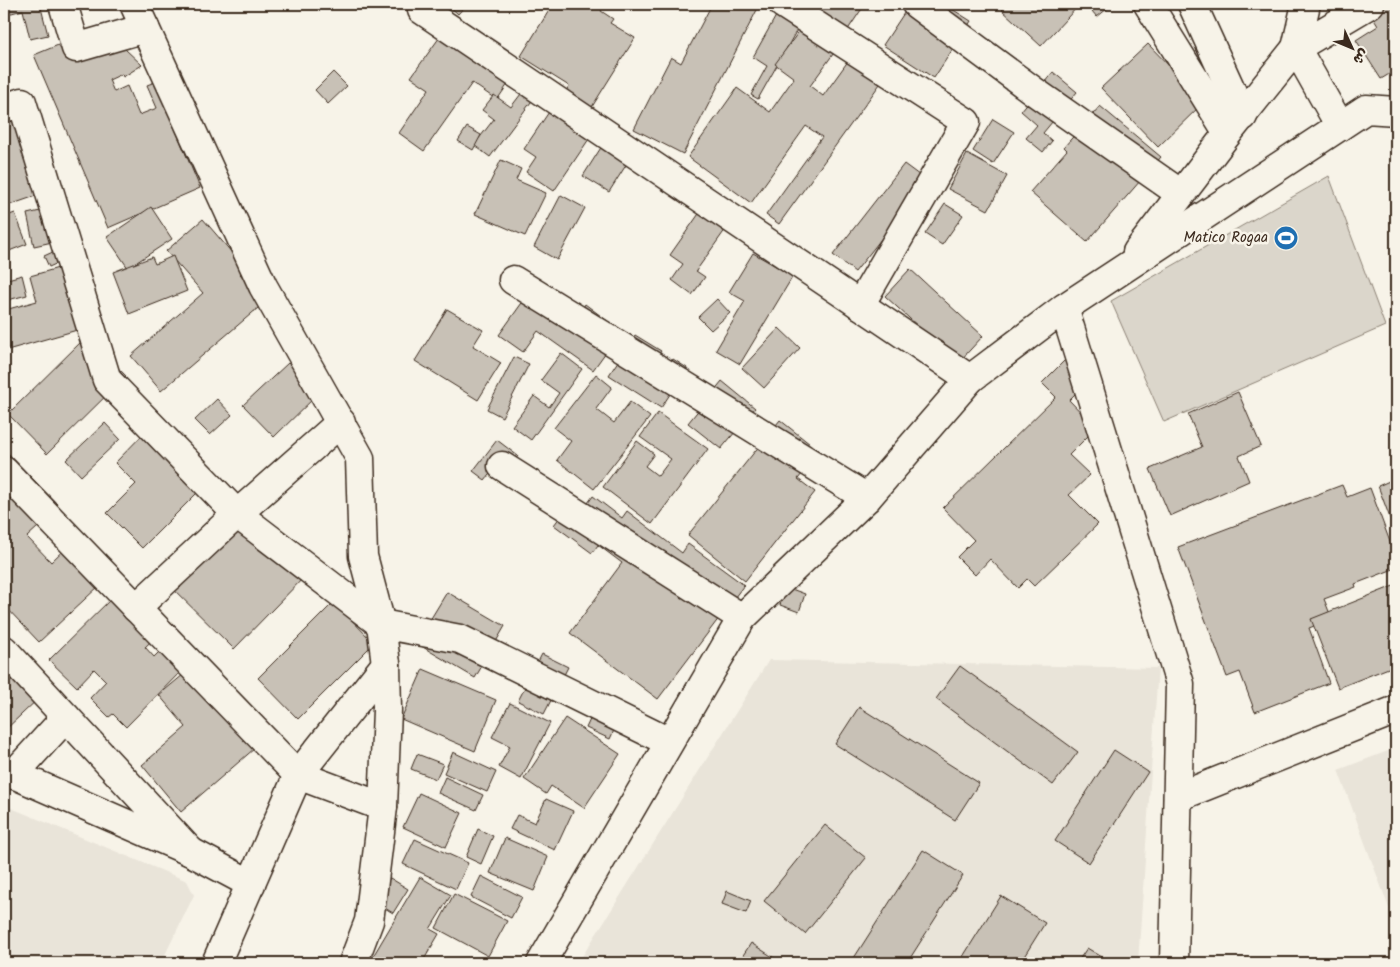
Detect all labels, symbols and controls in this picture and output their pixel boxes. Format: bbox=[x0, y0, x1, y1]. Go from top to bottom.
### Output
north arrow bbox=[1328, 22, 1378, 72]
text: ش bbox=[1347, 43, 1374, 70]
sports icon: Matico Rogaa bbox=[1273, 225, 1299, 251]
place label: Matico Rogaa bbox=[1184, 226, 1268, 250]

